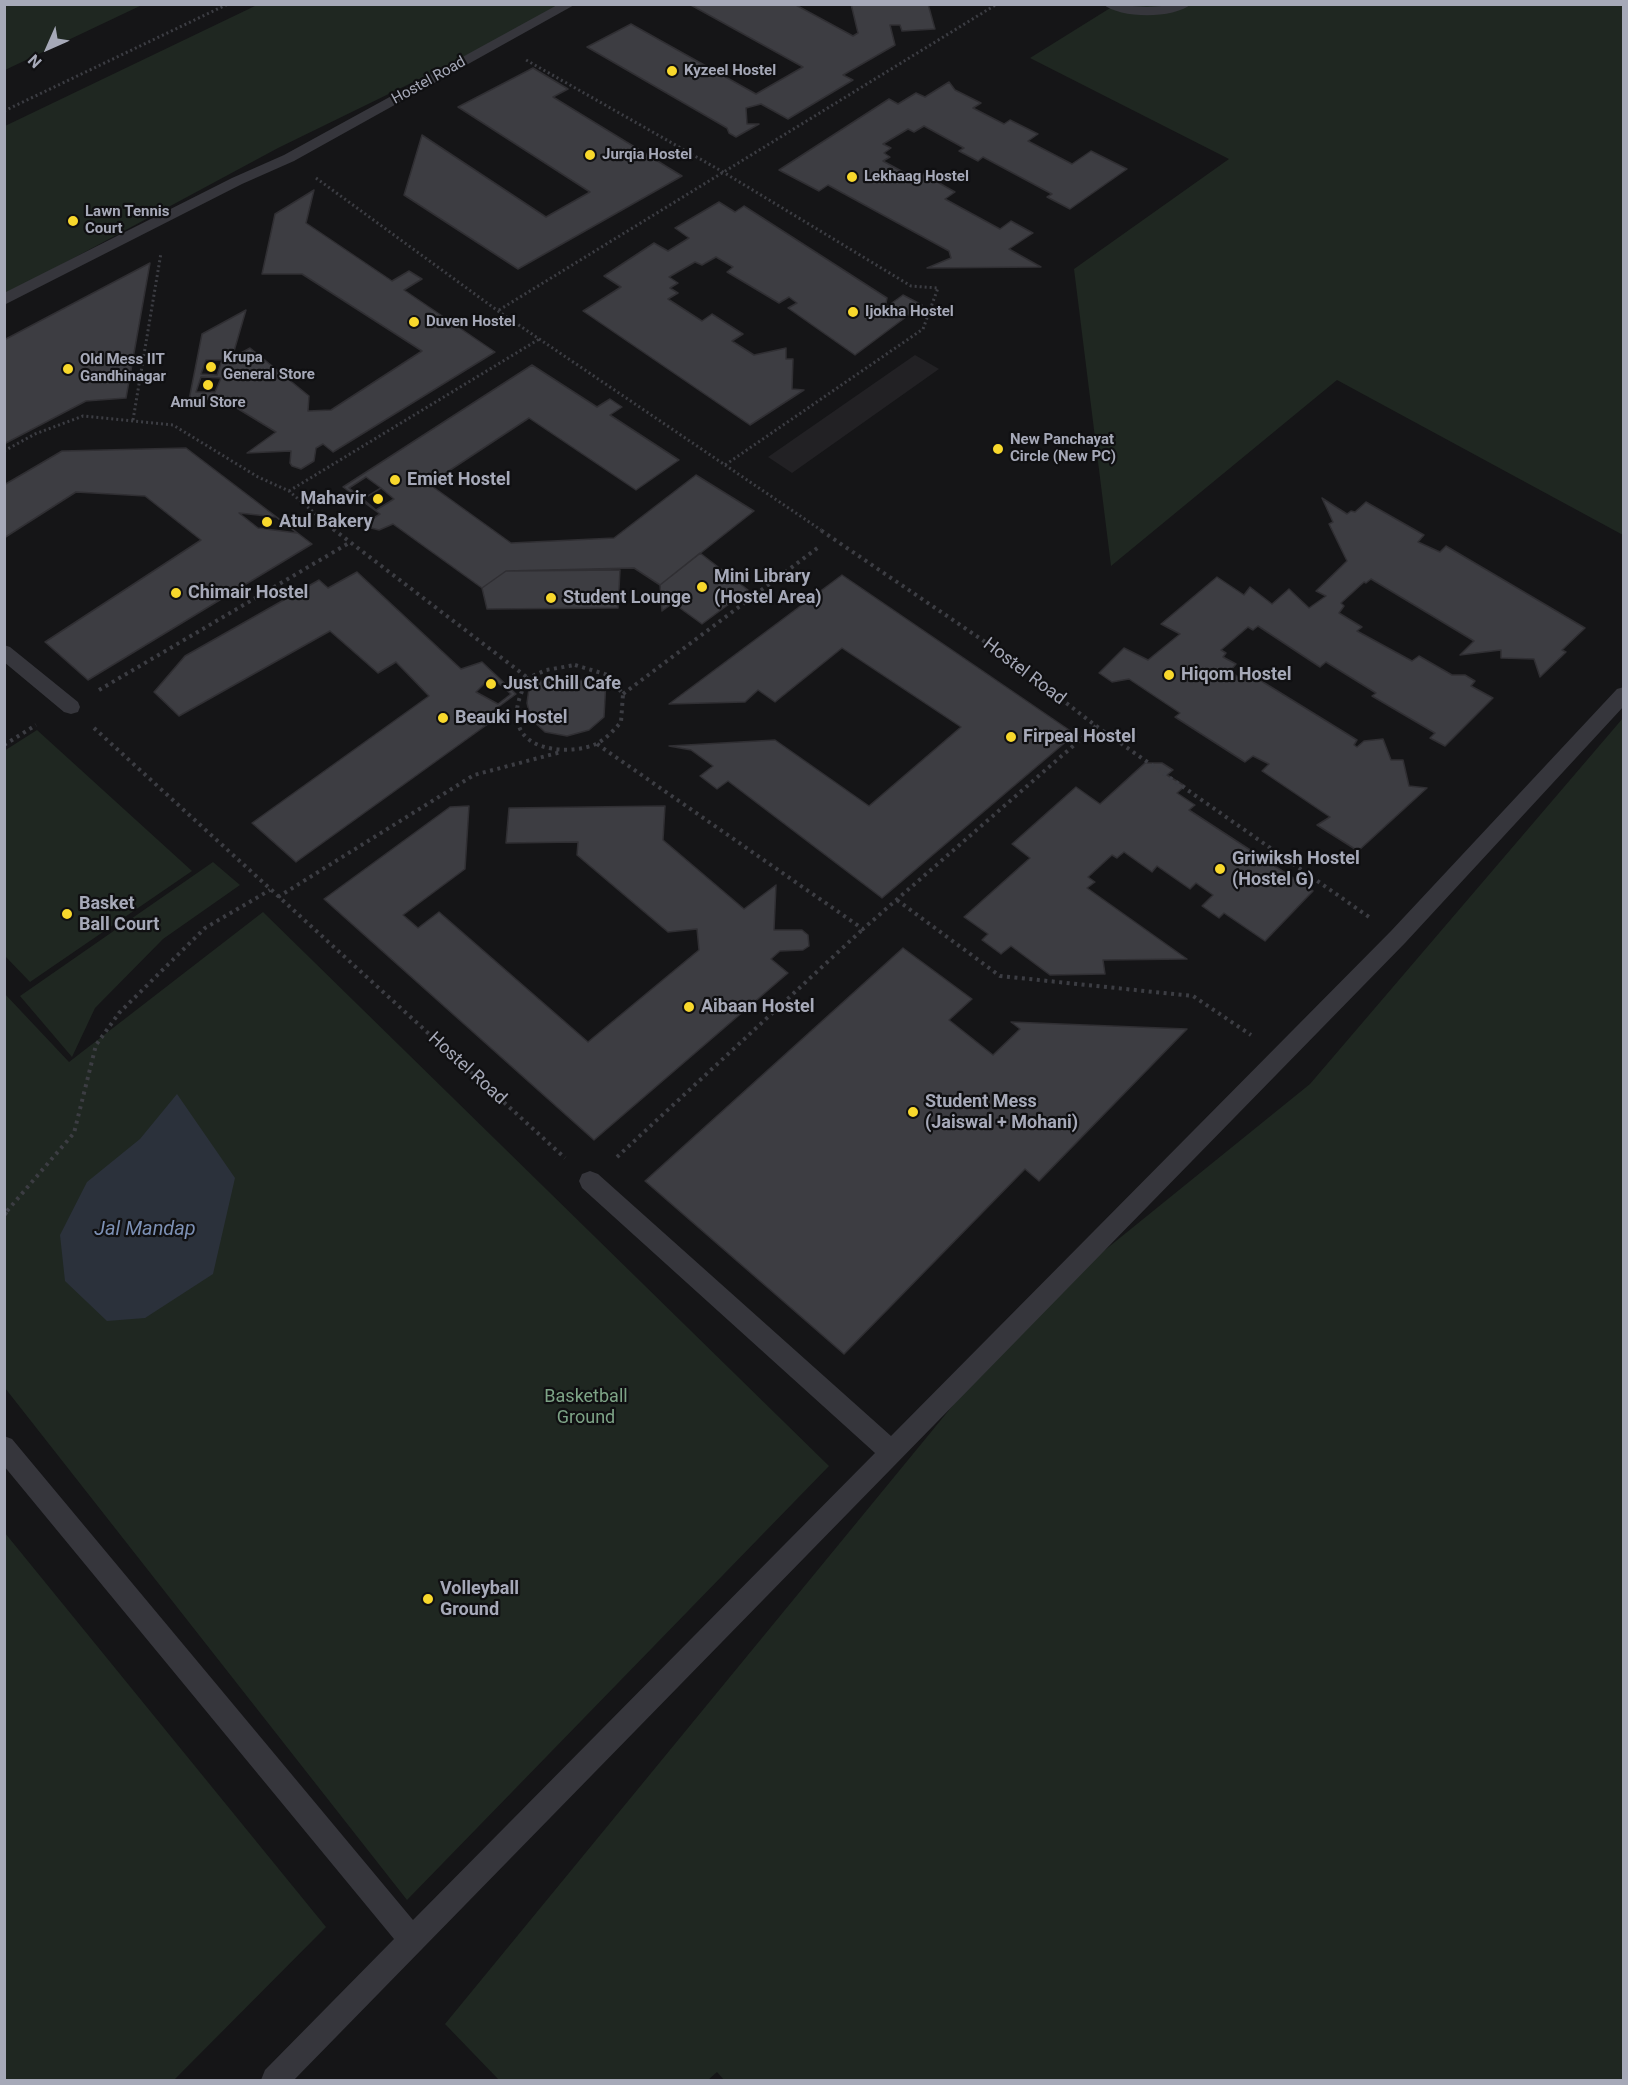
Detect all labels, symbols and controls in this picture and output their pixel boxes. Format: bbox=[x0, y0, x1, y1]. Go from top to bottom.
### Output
north arrow bbox=[18, 18, 78, 78]
text: N bbox=[24, 50, 46, 72]
street label: Hostel Road bbox=[389, 53, 469, 109]
place label: Kyzeel Hostel bbox=[684, 62, 776, 80]
marker: Kyzeel Hostel bbox=[665, 64, 679, 78]
place label: Jurqia Hostel bbox=[602, 146, 692, 164]
marker: Jurqia Hostel bbox=[583, 148, 597, 162]
place label: Lekhaag Hostel bbox=[864, 168, 969, 186]
marker: Lekhaag Hostel bbox=[845, 170, 859, 184]
place label: Lawn Tennis Court bbox=[85, 203, 170, 238]
marker: Lawn Tennis Court bbox=[66, 214, 80, 228]
place label: Ijokha Hostel bbox=[865, 303, 954, 321]
marker: Ijokha Hostel bbox=[846, 305, 860, 319]
place label: Duven Hostel bbox=[426, 313, 516, 331]
marker: Duven Hostel bbox=[407, 315, 421, 329]
place label: Krupa General Store bbox=[223, 349, 315, 384]
place label: Old Mess IIT Gandhinagar bbox=[80, 351, 166, 386]
marker: Krupa General Store bbox=[204, 360, 218, 374]
marker: Old Mess IIT Gandhinagar bbox=[61, 362, 75, 376]
marker: Amul Store bbox=[201, 378, 215, 392]
place label: Amul Store bbox=[171, 394, 245, 412]
place label: New Panchayat Circle (New PC) bbox=[1010, 431, 1116, 466]
marker: New Panchayat Circle (New PC) bbox=[991, 442, 1005, 456]
place label: Emiet Hostel bbox=[407, 469, 510, 491]
marker: Emiet Hostel bbox=[388, 473, 402, 487]
place label: Mahavir bbox=[301, 488, 366, 510]
marker: Mahavir bbox=[371, 492, 385, 506]
place label: Atul Bakery bbox=[279, 511, 372, 533]
marker: Atul Bakery bbox=[260, 515, 274, 529]
place label: Mini Library (Hostel Area) bbox=[714, 566, 822, 608]
marker: Mini Library (Hostel Area) bbox=[695, 580, 709, 594]
place label: Chimair Hostel bbox=[188, 582, 308, 604]
marker: Chimair Hostel bbox=[169, 586, 183, 600]
place label: Student Lounge bbox=[563, 587, 691, 609]
marker: Student Lounge bbox=[544, 591, 558, 605]
street label: Hostel Road bbox=[978, 634, 1070, 710]
place label: Hiqom Hostel bbox=[1181, 664, 1292, 686]
marker: Hiqom Hostel bbox=[1162, 668, 1176, 682]
place label: Just Chill Cafe bbox=[503, 673, 621, 695]
marker: Just Chill Cafe bbox=[484, 677, 498, 691]
place label: Beauki Hostel bbox=[455, 707, 567, 729]
marker: Beauki Hostel bbox=[436, 711, 450, 725]
place label: Firpeal Hostel bbox=[1023, 726, 1136, 748]
marker: Firpeal Hostel bbox=[1004, 730, 1018, 744]
place label: Griwiksh Hostel (Hostel G) bbox=[1232, 848, 1360, 890]
marker: Griwiksh Hostel (Hostel G) bbox=[1213, 862, 1227, 876]
place label: Basket Ball Court bbox=[79, 893, 159, 936]
marker: Basket Ball Court bbox=[60, 907, 74, 921]
place label: Aibaan Hostel bbox=[701, 996, 815, 1018]
marker: Aibaan Hostel bbox=[682, 1000, 696, 1014]
street label: Hostel Road bbox=[423, 1028, 511, 1110]
place label: Student Mess (Jaiswal + Mohani) bbox=[925, 1091, 1078, 1134]
marker: Student Mess (Jaiswal + Mohani) bbox=[906, 1105, 920, 1119]
water label: Jal Mandap bbox=[94, 1218, 196, 1242]
park label: Basketball Ground bbox=[544, 1386, 628, 1428]
place label: Volleyball Ground bbox=[440, 1578, 519, 1620]
marker: Volleyball Ground bbox=[421, 1592, 435, 1606]

